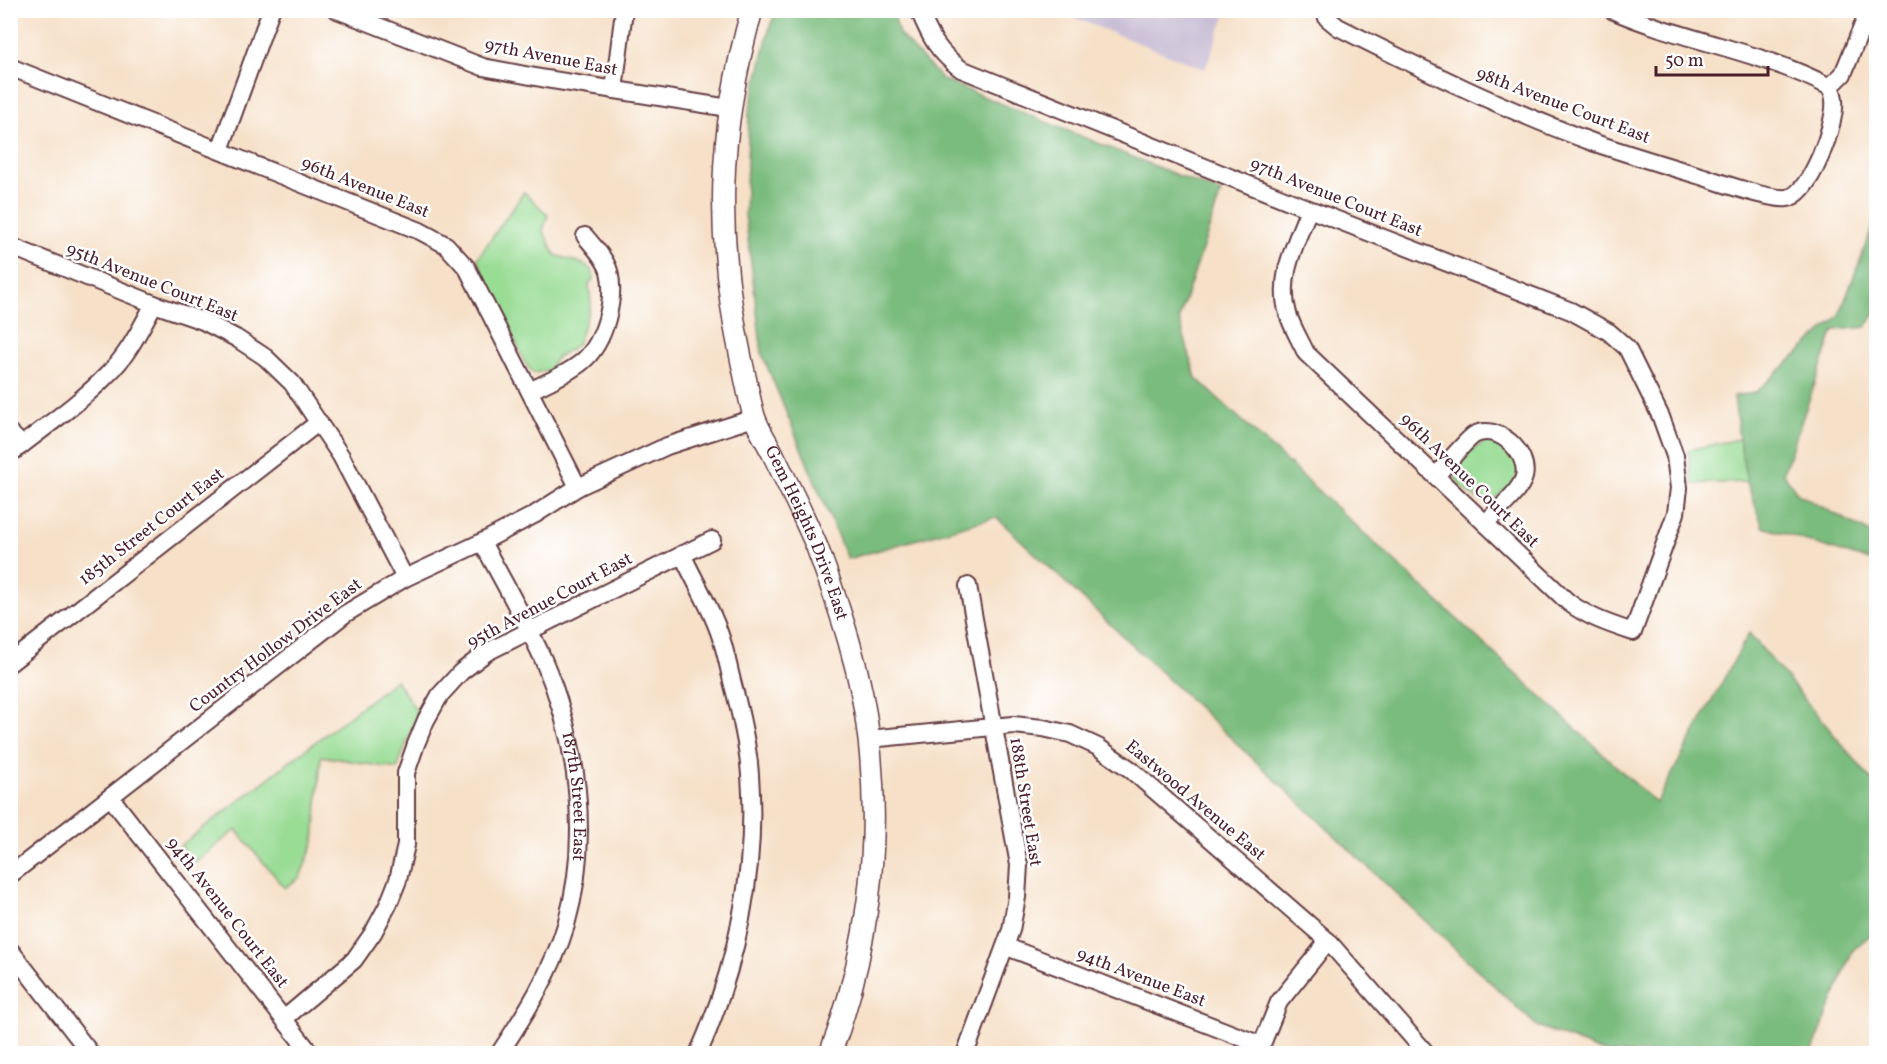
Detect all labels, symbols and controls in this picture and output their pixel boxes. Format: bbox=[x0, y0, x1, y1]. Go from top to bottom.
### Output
street label: 97th Avenue East bbox=[482, 33, 620, 83]
scale bar bbox=[1656, 39, 1768, 77]
text: 50 m bbox=[1665, 49, 1704, 74]
street label: 98th Avenue Court East bbox=[1472, 61, 1654, 151]
street label: 96th Avenue East bbox=[297, 151, 433, 225]
street label: 97th Avenue Court East bbox=[1246, 152, 1426, 244]
street label: 95th Avenue Court East bbox=[62, 237, 242, 329]
street label: 96th Avenue Court East bbox=[1394, 408, 1544, 554]
street label: Gem Heights Drive East bbox=[758, 441, 854, 624]
street label: 185th Street Court East bbox=[74, 462, 230, 592]
street label: 95th Avenue Court East bbox=[463, 547, 637, 655]
street label: Country Hollow Drive East bbox=[184, 573, 368, 719]
street label: 187th Street East bbox=[555, 729, 592, 862]
street label: Eastwood Avenue East bbox=[1119, 735, 1271, 867]
street label: 188th Street East bbox=[1002, 736, 1048, 868]
street label: 94th Avenue Court East bbox=[160, 832, 294, 994]
street label: 94th Avenue East bbox=[1073, 942, 1209, 1014]

